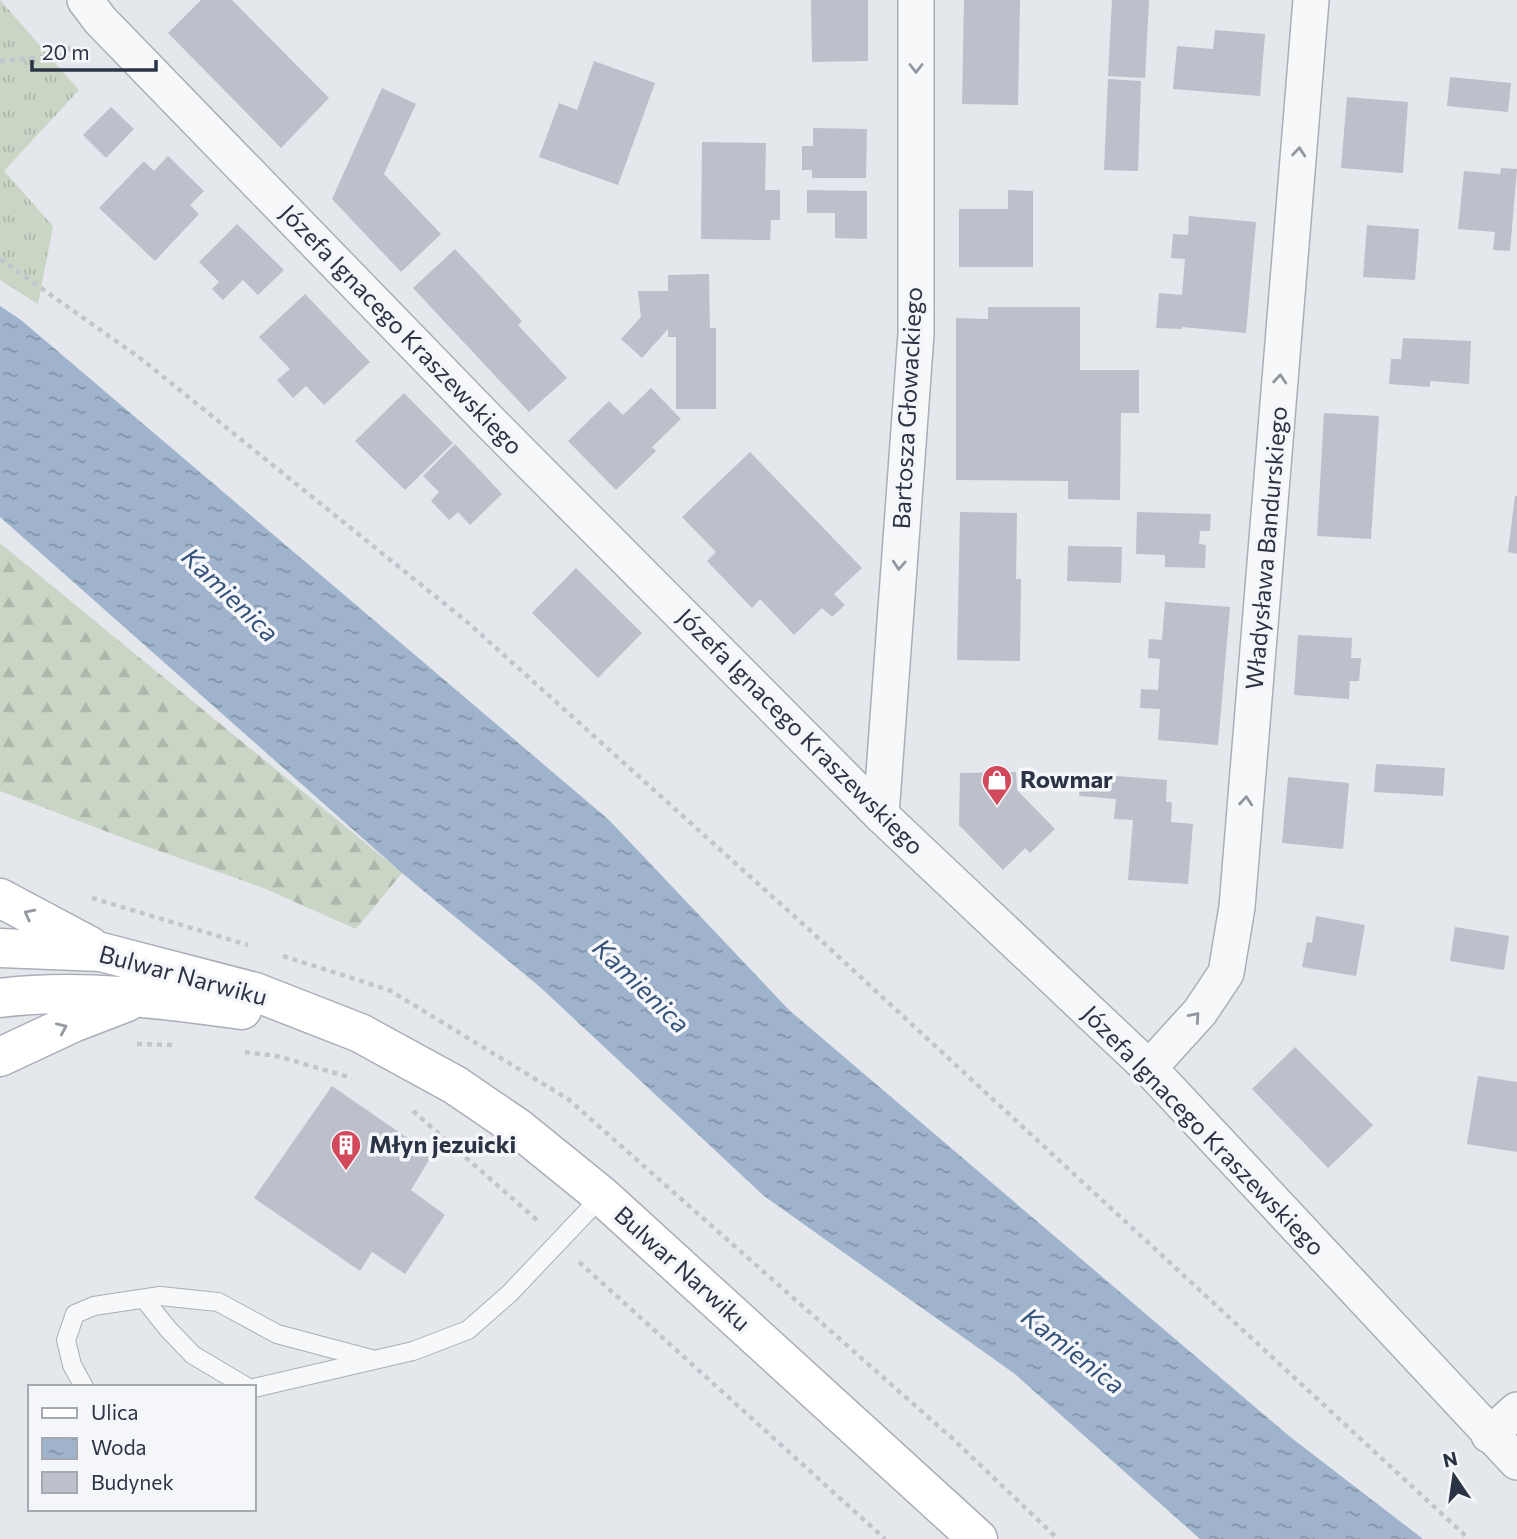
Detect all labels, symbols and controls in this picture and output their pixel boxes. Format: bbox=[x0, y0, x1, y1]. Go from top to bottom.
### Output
scale bar bbox=[32, 28, 156, 72]
text: 20 m bbox=[42, 39, 90, 64]
one-way arrow bbox=[908, 63, 924, 74]
one-way arrow bbox=[1291, 146, 1306, 157]
street label: Józefa Ignacego Kraszewskiego bbox=[275, 198, 529, 460]
street label: Bartosza Głowackiego bbox=[886, 286, 927, 530]
one-way arrow bbox=[1272, 373, 1287, 384]
street label: Władysława Bandurskiego bbox=[1239, 405, 1292, 691]
water label: Kamienica bbox=[176, 540, 286, 648]
one-way arrow bbox=[892, 559, 907, 570]
street label: Józefa Ignacego Kraszewskiego bbox=[672, 602, 930, 860]
shop icon: Rowmar bbox=[980, 763, 1014, 807]
place label: Rowmar bbox=[1020, 764, 1113, 793]
one-way arrow bbox=[1238, 795, 1253, 806]
one-way arrow bbox=[24, 909, 36, 922]
water label: Kamienica bbox=[587, 931, 697, 1039]
street label: Bulwar Narwiku bbox=[96, 938, 271, 1011]
street label: Józefa Ignacego Kraszewskiego bbox=[1077, 999, 1331, 1261]
one-way arrow bbox=[1187, 1013, 1199, 1026]
one-way arrow bbox=[54, 1022, 67, 1036]
building icon: Młyn jezuicki bbox=[329, 1128, 363, 1172]
place label: Młyn jezuicki bbox=[369, 1129, 516, 1158]
street label: Bulwar Narwiku bbox=[609, 1199, 757, 1336]
water label: Kamienica bbox=[1016, 1300, 1132, 1400]
legend bbox=[28, 1385, 256, 1511]
text: Ulica bbox=[91, 1399, 138, 1424]
text: Woda bbox=[91, 1434, 147, 1459]
north arrow bbox=[1419, 1441, 1489, 1511]
text: N bbox=[1441, 1446, 1460, 1472]
text: Budynek bbox=[91, 1469, 174, 1494]

